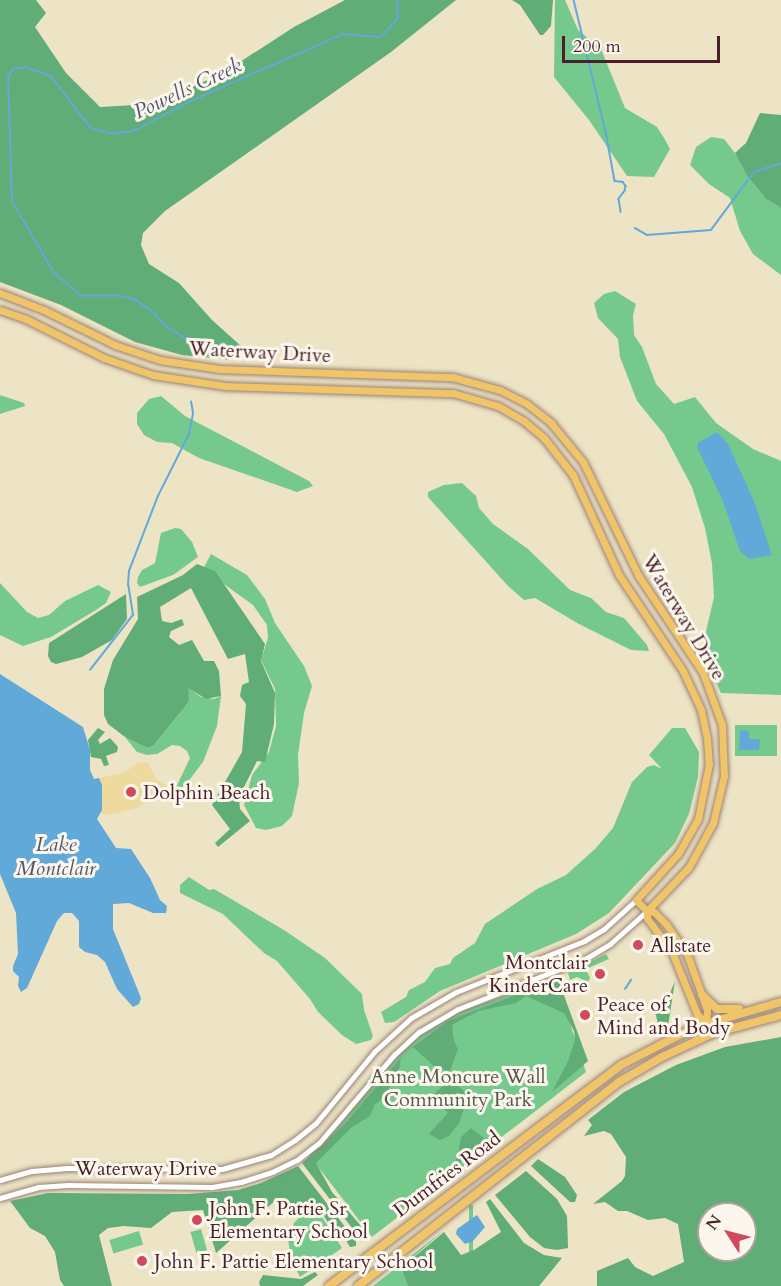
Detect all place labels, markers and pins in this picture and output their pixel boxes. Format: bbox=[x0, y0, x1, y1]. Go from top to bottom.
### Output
place label: Dolphin Beach bbox=[143, 780, 271, 804]
marker: Dolphin Beach bbox=[124, 785, 138, 799]
place label: Allstate bbox=[650, 933, 711, 957]
marker: Allstate bbox=[631, 938, 645, 952]
place label: Montclair KinderCare bbox=[489, 951, 588, 998]
marker: Montclair KinderCare bbox=[593, 967, 607, 981]
place label: Peace of Mind and Body bbox=[597, 992, 730, 1039]
marker: Peace of Mind and Body bbox=[578, 1008, 592, 1022]
place label: John F. Pattie Sr Elementary School bbox=[209, 1196, 368, 1243]
marker: John F. Pattie Sr Elementary School bbox=[190, 1213, 204, 1227]
place label: John F. Pattie Elementary School bbox=[154, 1249, 433, 1273]
marker: John F. Pattie Elementary School bbox=[135, 1254, 149, 1268]

